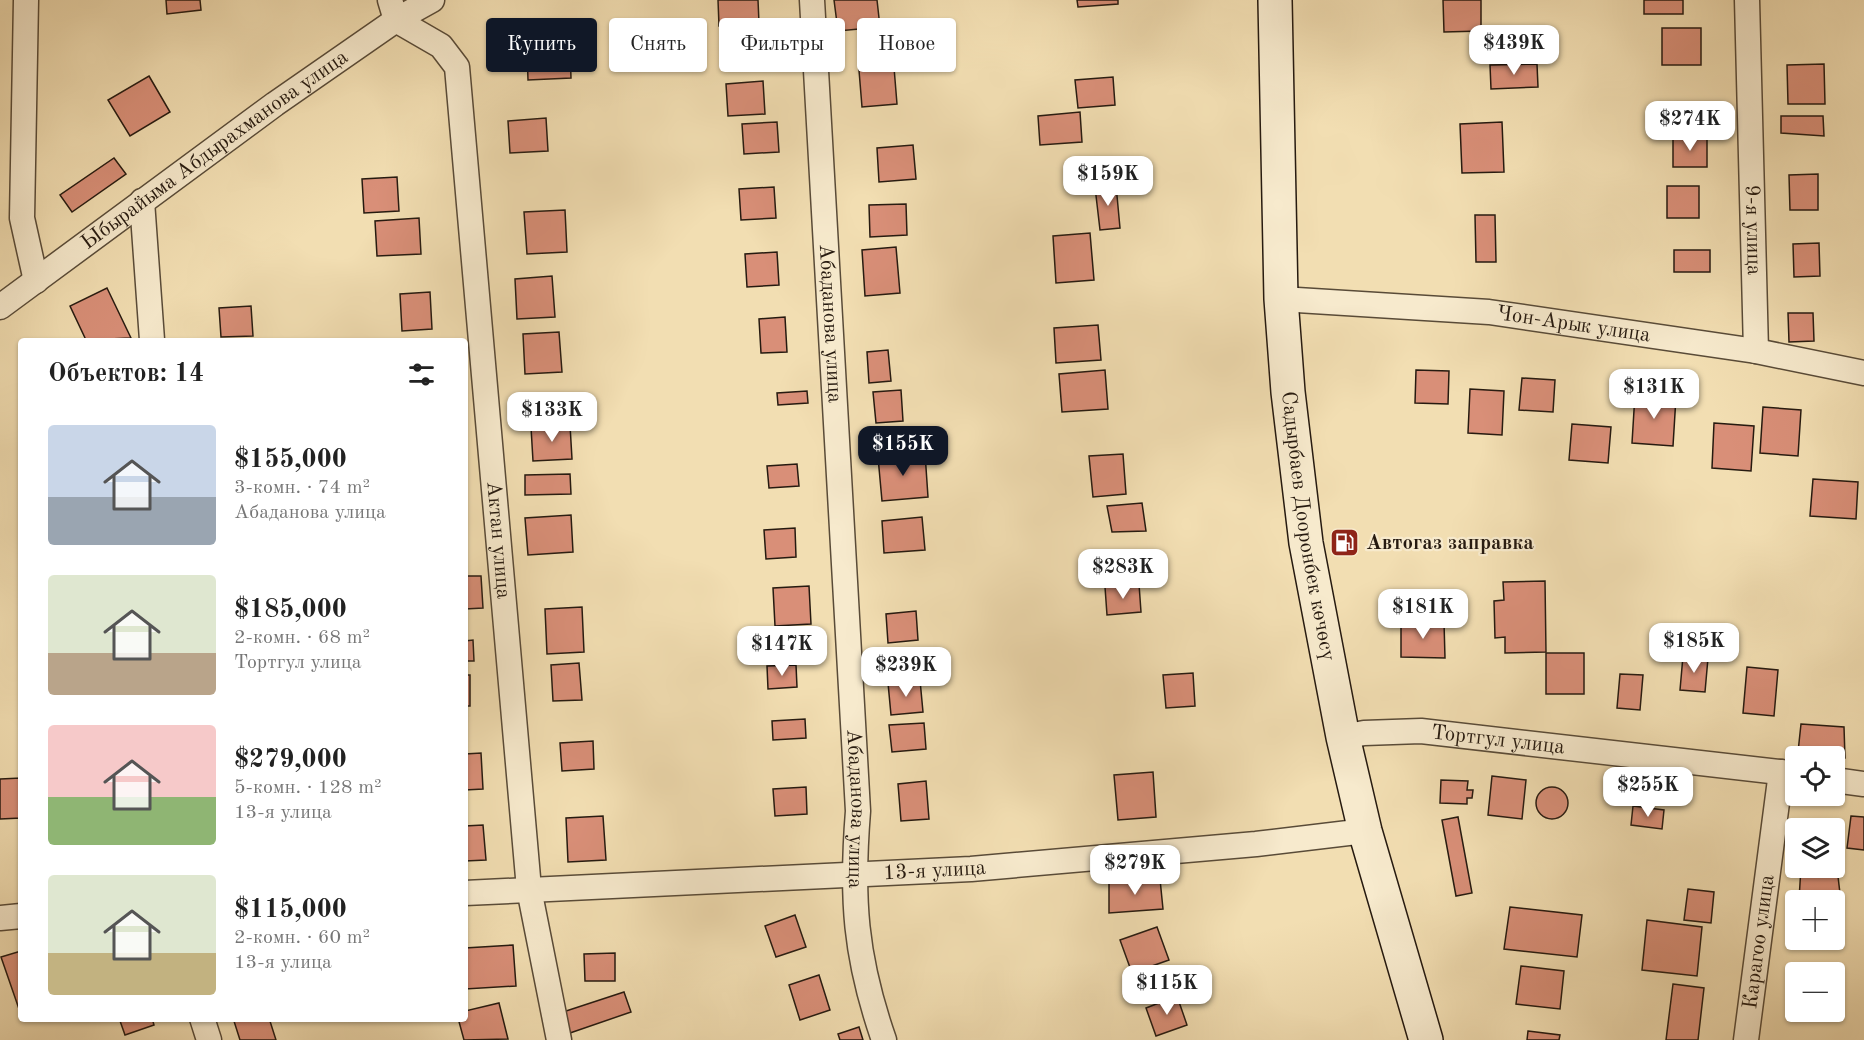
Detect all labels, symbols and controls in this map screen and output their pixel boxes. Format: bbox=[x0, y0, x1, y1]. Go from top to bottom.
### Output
chip: Купить bbox=[486, 18, 597, 72]
chip: Снять bbox=[609, 18, 707, 72]
chip: Фильтры bbox=[719, 18, 845, 72]
chip: Новое bbox=[857, 18, 956, 72]
pin: $439K bbox=[1472, 25, 1556, 76]
text: $439K bbox=[1483, 34, 1545, 54]
street label: Ыбырайыма Абдырахманова улица bbox=[77, 46, 352, 254]
pin: $274K bbox=[1648, 101, 1732, 152]
text: $274K bbox=[1659, 110, 1721, 130]
pin: $159K bbox=[1066, 156, 1150, 207]
text: $159K bbox=[1077, 165, 1139, 185]
street label: 9-я улица bbox=[1741, 184, 1765, 275]
street label: Абаданова улица bbox=[815, 243, 845, 404]
street label: Чон-Арык улица bbox=[1495, 303, 1652, 346]
icon: filters bbox=[405, 358, 438, 391]
text: Объектов: 14 bbox=[48, 361, 204, 387]
pin: $131K bbox=[1612, 369, 1696, 420]
text: $131K bbox=[1623, 378, 1685, 398]
street label: Садырбаев Дооронбек көчөсү bbox=[1277, 390, 1339, 663]
pin: $133K bbox=[510, 392, 594, 443]
text: $133K bbox=[521, 401, 583, 421]
pin: $155K bbox=[861, 426, 945, 477]
text: $155K bbox=[872, 435, 934, 455]
text: $155,000 bbox=[234, 447, 347, 473]
icon: home bbox=[96, 449, 168, 521]
text: 3-комн. · 74 m² bbox=[234, 478, 370, 498]
street label: Актан улица bbox=[483, 480, 514, 600]
text: Абаданова улица bbox=[234, 503, 386, 523]
fuel station icon: Автогаз заправка bbox=[1329, 527, 1361, 559]
place label: Автогаз заправка bbox=[1366, 533, 1534, 554]
pin: $283K bbox=[1081, 549, 1165, 600]
text: $283K bbox=[1092, 558, 1154, 578]
pin: $181K bbox=[1381, 589, 1465, 640]
text: $185,000 bbox=[234, 597, 347, 623]
text: $181K bbox=[1392, 598, 1454, 618]
icon: home bbox=[96, 599, 168, 671]
pin: $185K bbox=[1652, 623, 1736, 674]
pin: $147K bbox=[740, 626, 824, 677]
text: 2-комн. · 68 m² bbox=[234, 628, 370, 648]
text: $185K bbox=[1663, 632, 1725, 652]
text: $147K bbox=[751, 635, 813, 655]
pin: $239K bbox=[864, 647, 948, 698]
text: Тортгул улица bbox=[234, 653, 362, 673]
text: $239K bbox=[875, 656, 937, 676]
street label: Тортгул улица bbox=[1430, 722, 1566, 758]
street label: Абаданова улица bbox=[843, 728, 869, 889]
map controls bbox=[1785, 746, 1845, 1022]
button: locate bbox=[1785, 746, 1845, 806]
text: $279,000 bbox=[234, 747, 347, 773]
icon: home bbox=[96, 749, 168, 821]
pin: $255K bbox=[1606, 767, 1690, 818]
text: $255K bbox=[1617, 776, 1679, 796]
text: 5-комн. · 128 m² bbox=[234, 778, 382, 798]
text: 13-я улица bbox=[234, 803, 332, 823]
button: layers bbox=[1785, 818, 1845, 878]
pin: $279K bbox=[1093, 845, 1177, 896]
text: $279K bbox=[1104, 854, 1166, 874]
street label: 13-я улица bbox=[883, 857, 987, 884]
street label: Карагоо улица bbox=[1740, 873, 1778, 1010]
button: + bbox=[1785, 890, 1845, 950]
text: $115,000 bbox=[234, 897, 347, 923]
icon: home bbox=[96, 899, 168, 971]
text: 2-комн. · 60 m² bbox=[234, 928, 370, 948]
text: 13-я улица bbox=[234, 953, 332, 973]
button: − bbox=[1785, 962, 1845, 1022]
pin: $115K bbox=[1125, 965, 1209, 1016]
text: $115K bbox=[1136, 974, 1198, 994]

